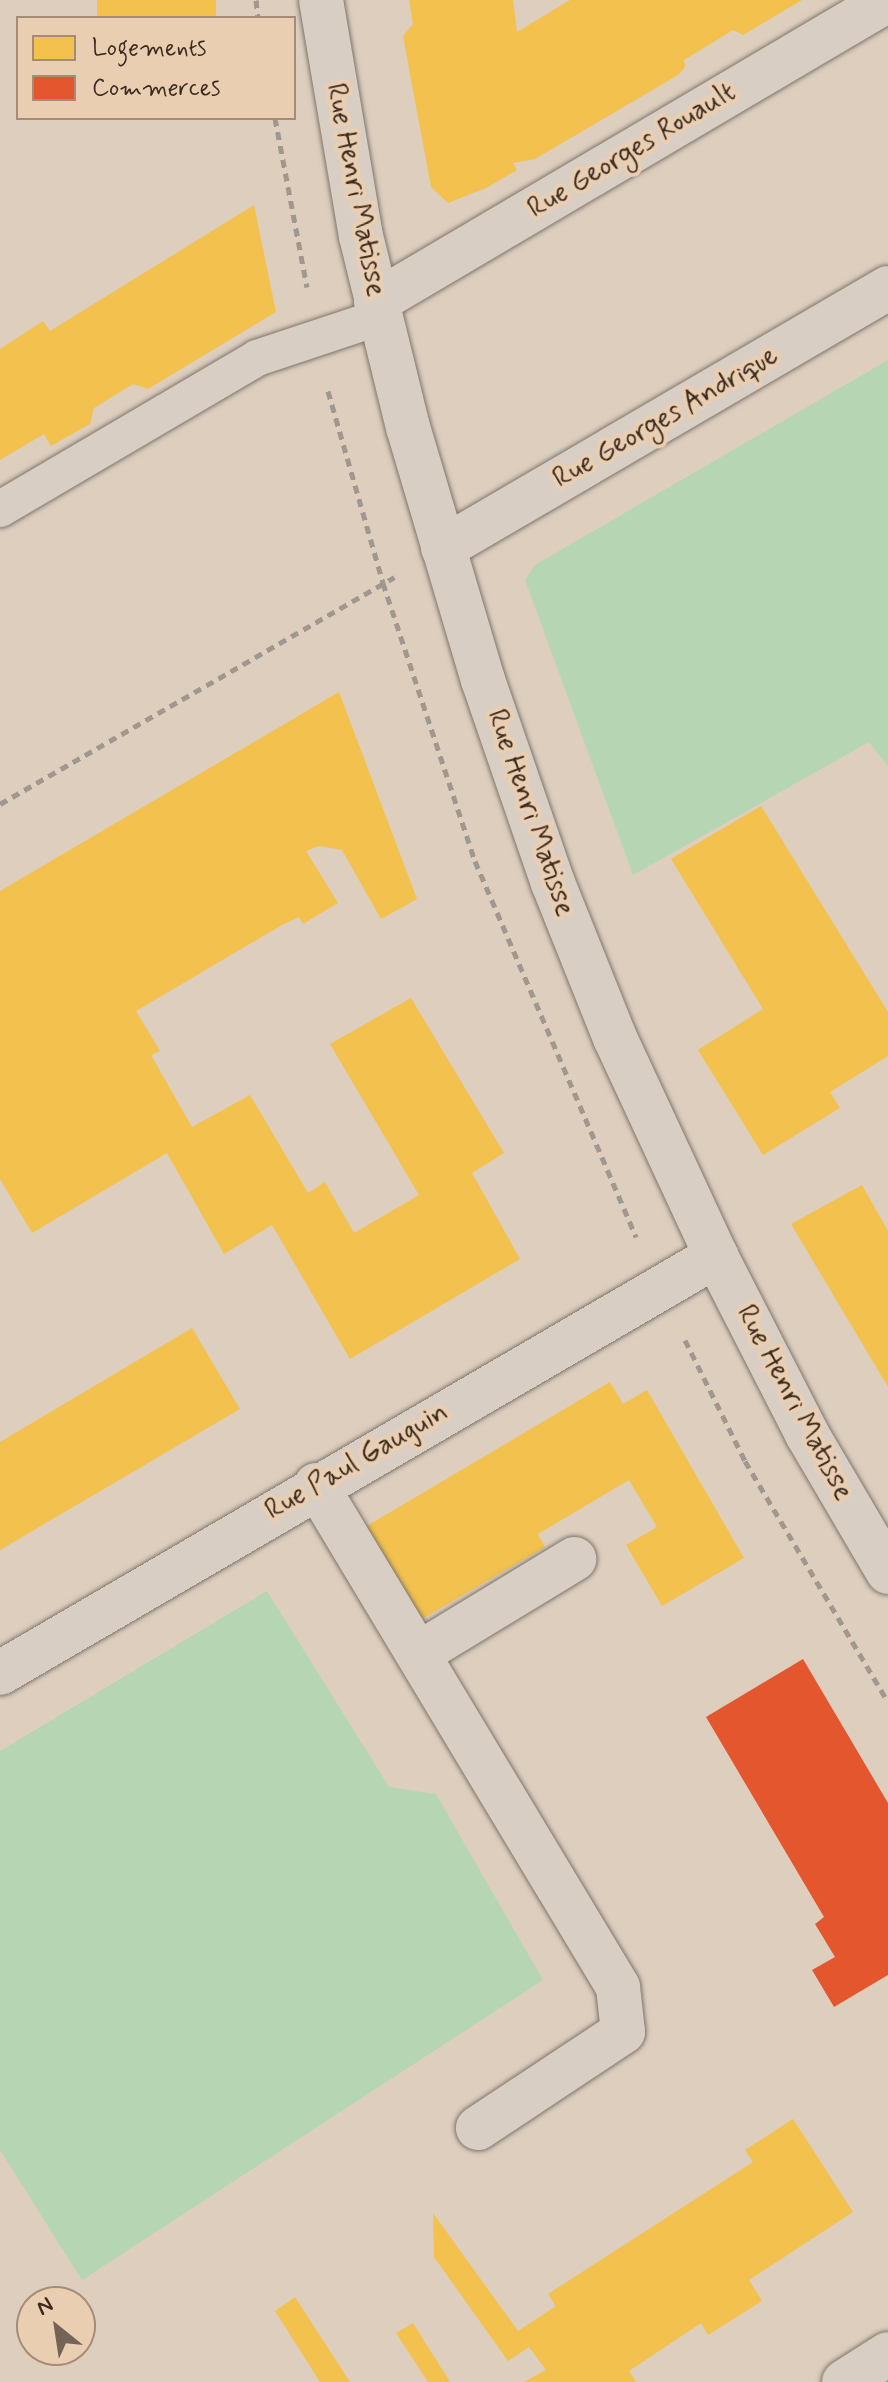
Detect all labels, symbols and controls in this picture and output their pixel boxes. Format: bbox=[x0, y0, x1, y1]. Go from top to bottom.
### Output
legend bbox=[16, 16, 296, 120]
text: Logements bbox=[92, 33, 206, 64]
text: Commerces bbox=[92, 73, 221, 104]
street label: Rue Georges Rouault bbox=[522, 76, 742, 226]
street label: Rue Henri Matisse bbox=[318, 80, 392, 300]
street label: Rue Georges Andrique bbox=[545, 338, 787, 498]
street label: Rue Henri Matisse bbox=[479, 704, 581, 922]
street label: Rue Henri Matisse bbox=[728, 1299, 860, 1507]
street label: Rue Paul Gauguin bbox=[261, 1397, 453, 1527]
north arrow bbox=[16, 2286, 96, 2366]
text: N bbox=[32, 2291, 58, 2323]

